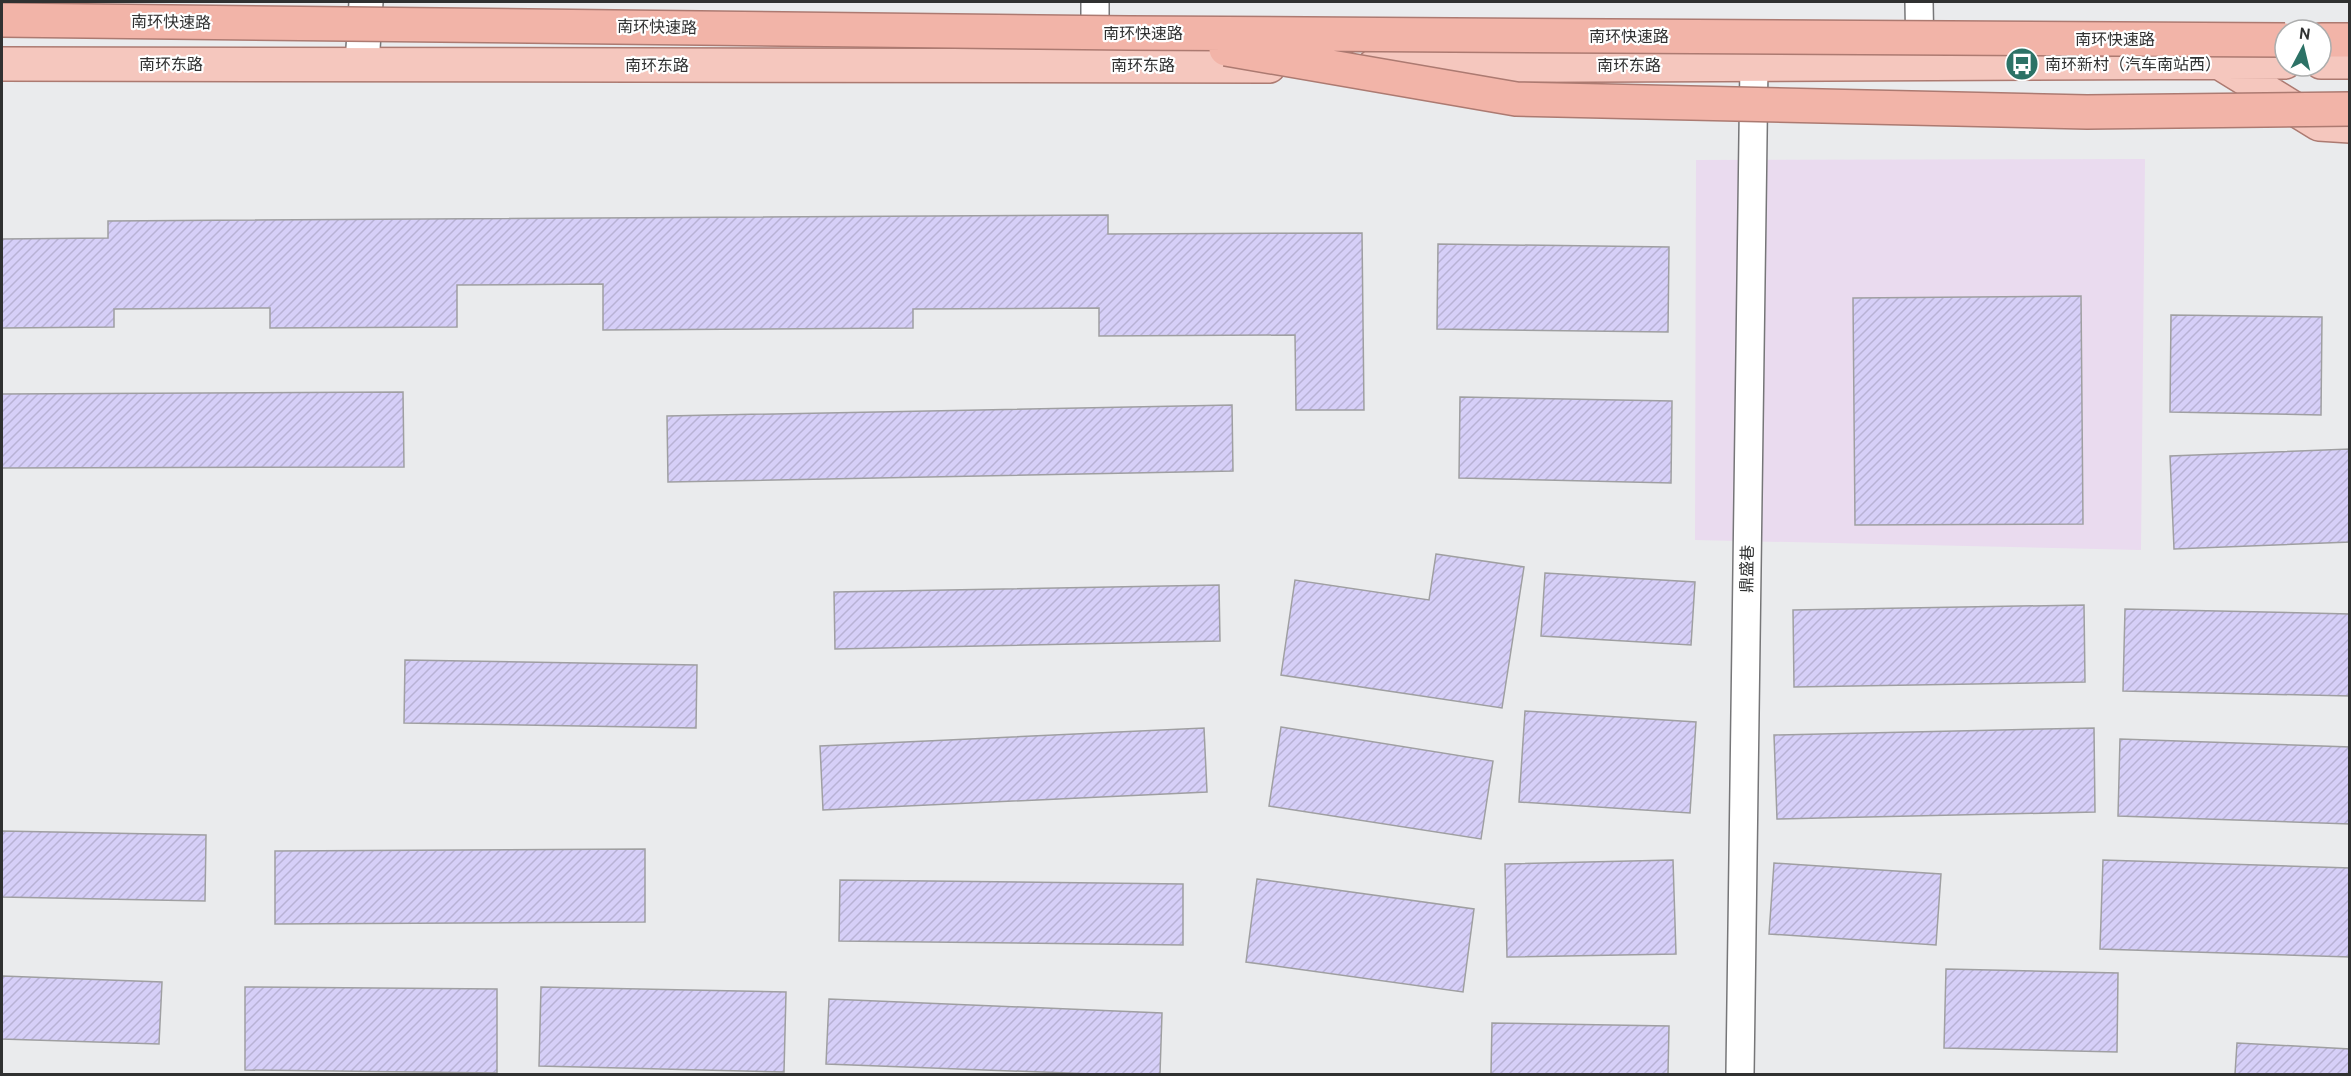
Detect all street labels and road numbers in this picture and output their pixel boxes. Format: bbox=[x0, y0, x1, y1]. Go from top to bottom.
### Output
street label: 南环快速路 bbox=[131, 12, 211, 32]
street label: 南环快速路 bbox=[617, 17, 697, 37]
street label: 南环快速路 bbox=[1103, 24, 1183, 43]
street label: 南环快速路 bbox=[1589, 27, 1669, 46]
street label: 南环快速路 bbox=[2075, 30, 2155, 49]
street label: 南环东路 bbox=[139, 55, 203, 74]
street label: 南环东路 bbox=[625, 56, 689, 75]
street label: 南环东路 bbox=[1111, 56, 1175, 75]
street label: 南环东路 bbox=[1597, 56, 1661, 75]
street label: 鼎盛巷 bbox=[1737, 545, 1757, 593]

